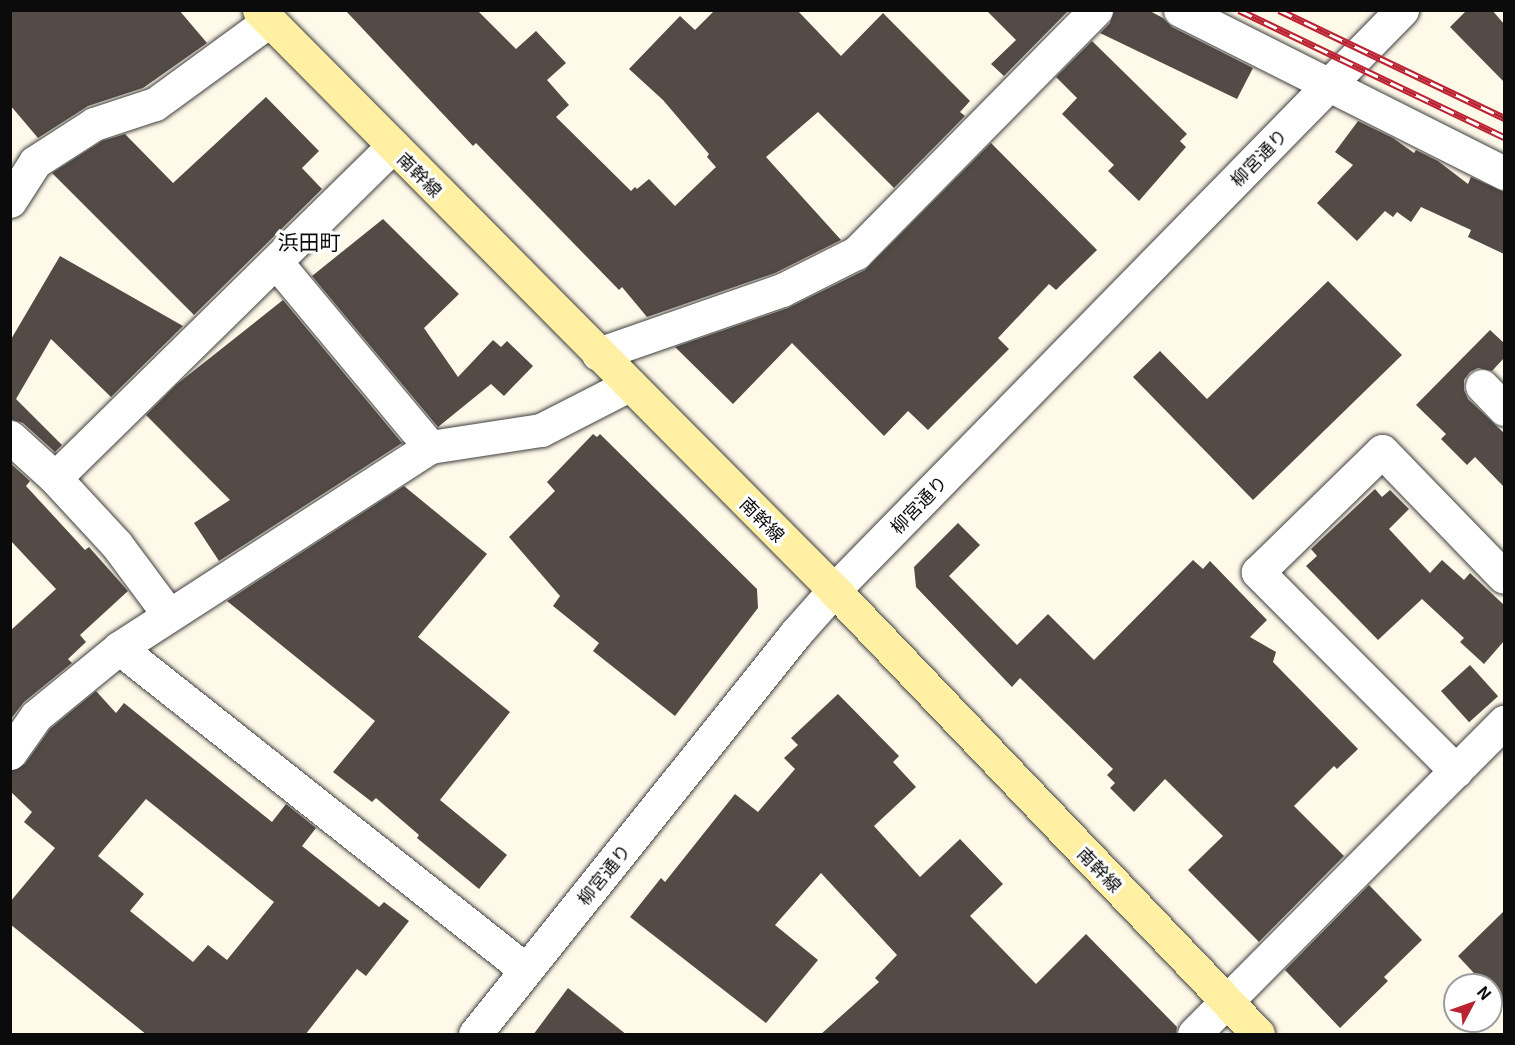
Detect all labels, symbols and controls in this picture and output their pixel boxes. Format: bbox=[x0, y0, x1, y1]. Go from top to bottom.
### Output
street label: 柳宮通り bbox=[1225, 124, 1291, 190]
street label: 南幹線 bbox=[393, 147, 447, 201]
district label: 浜田町 bbox=[278, 228, 340, 254]
street label: 柳宮通り bbox=[885, 471, 951, 537]
street label: 南幹線 bbox=[736, 492, 790, 546]
street label: 柳宮通り bbox=[572, 839, 634, 909]
street label: 南幹線 bbox=[1073, 842, 1127, 896]
north arrow bbox=[1443, 973, 1503, 1033]
text: N bbox=[1472, 980, 1498, 1005]

